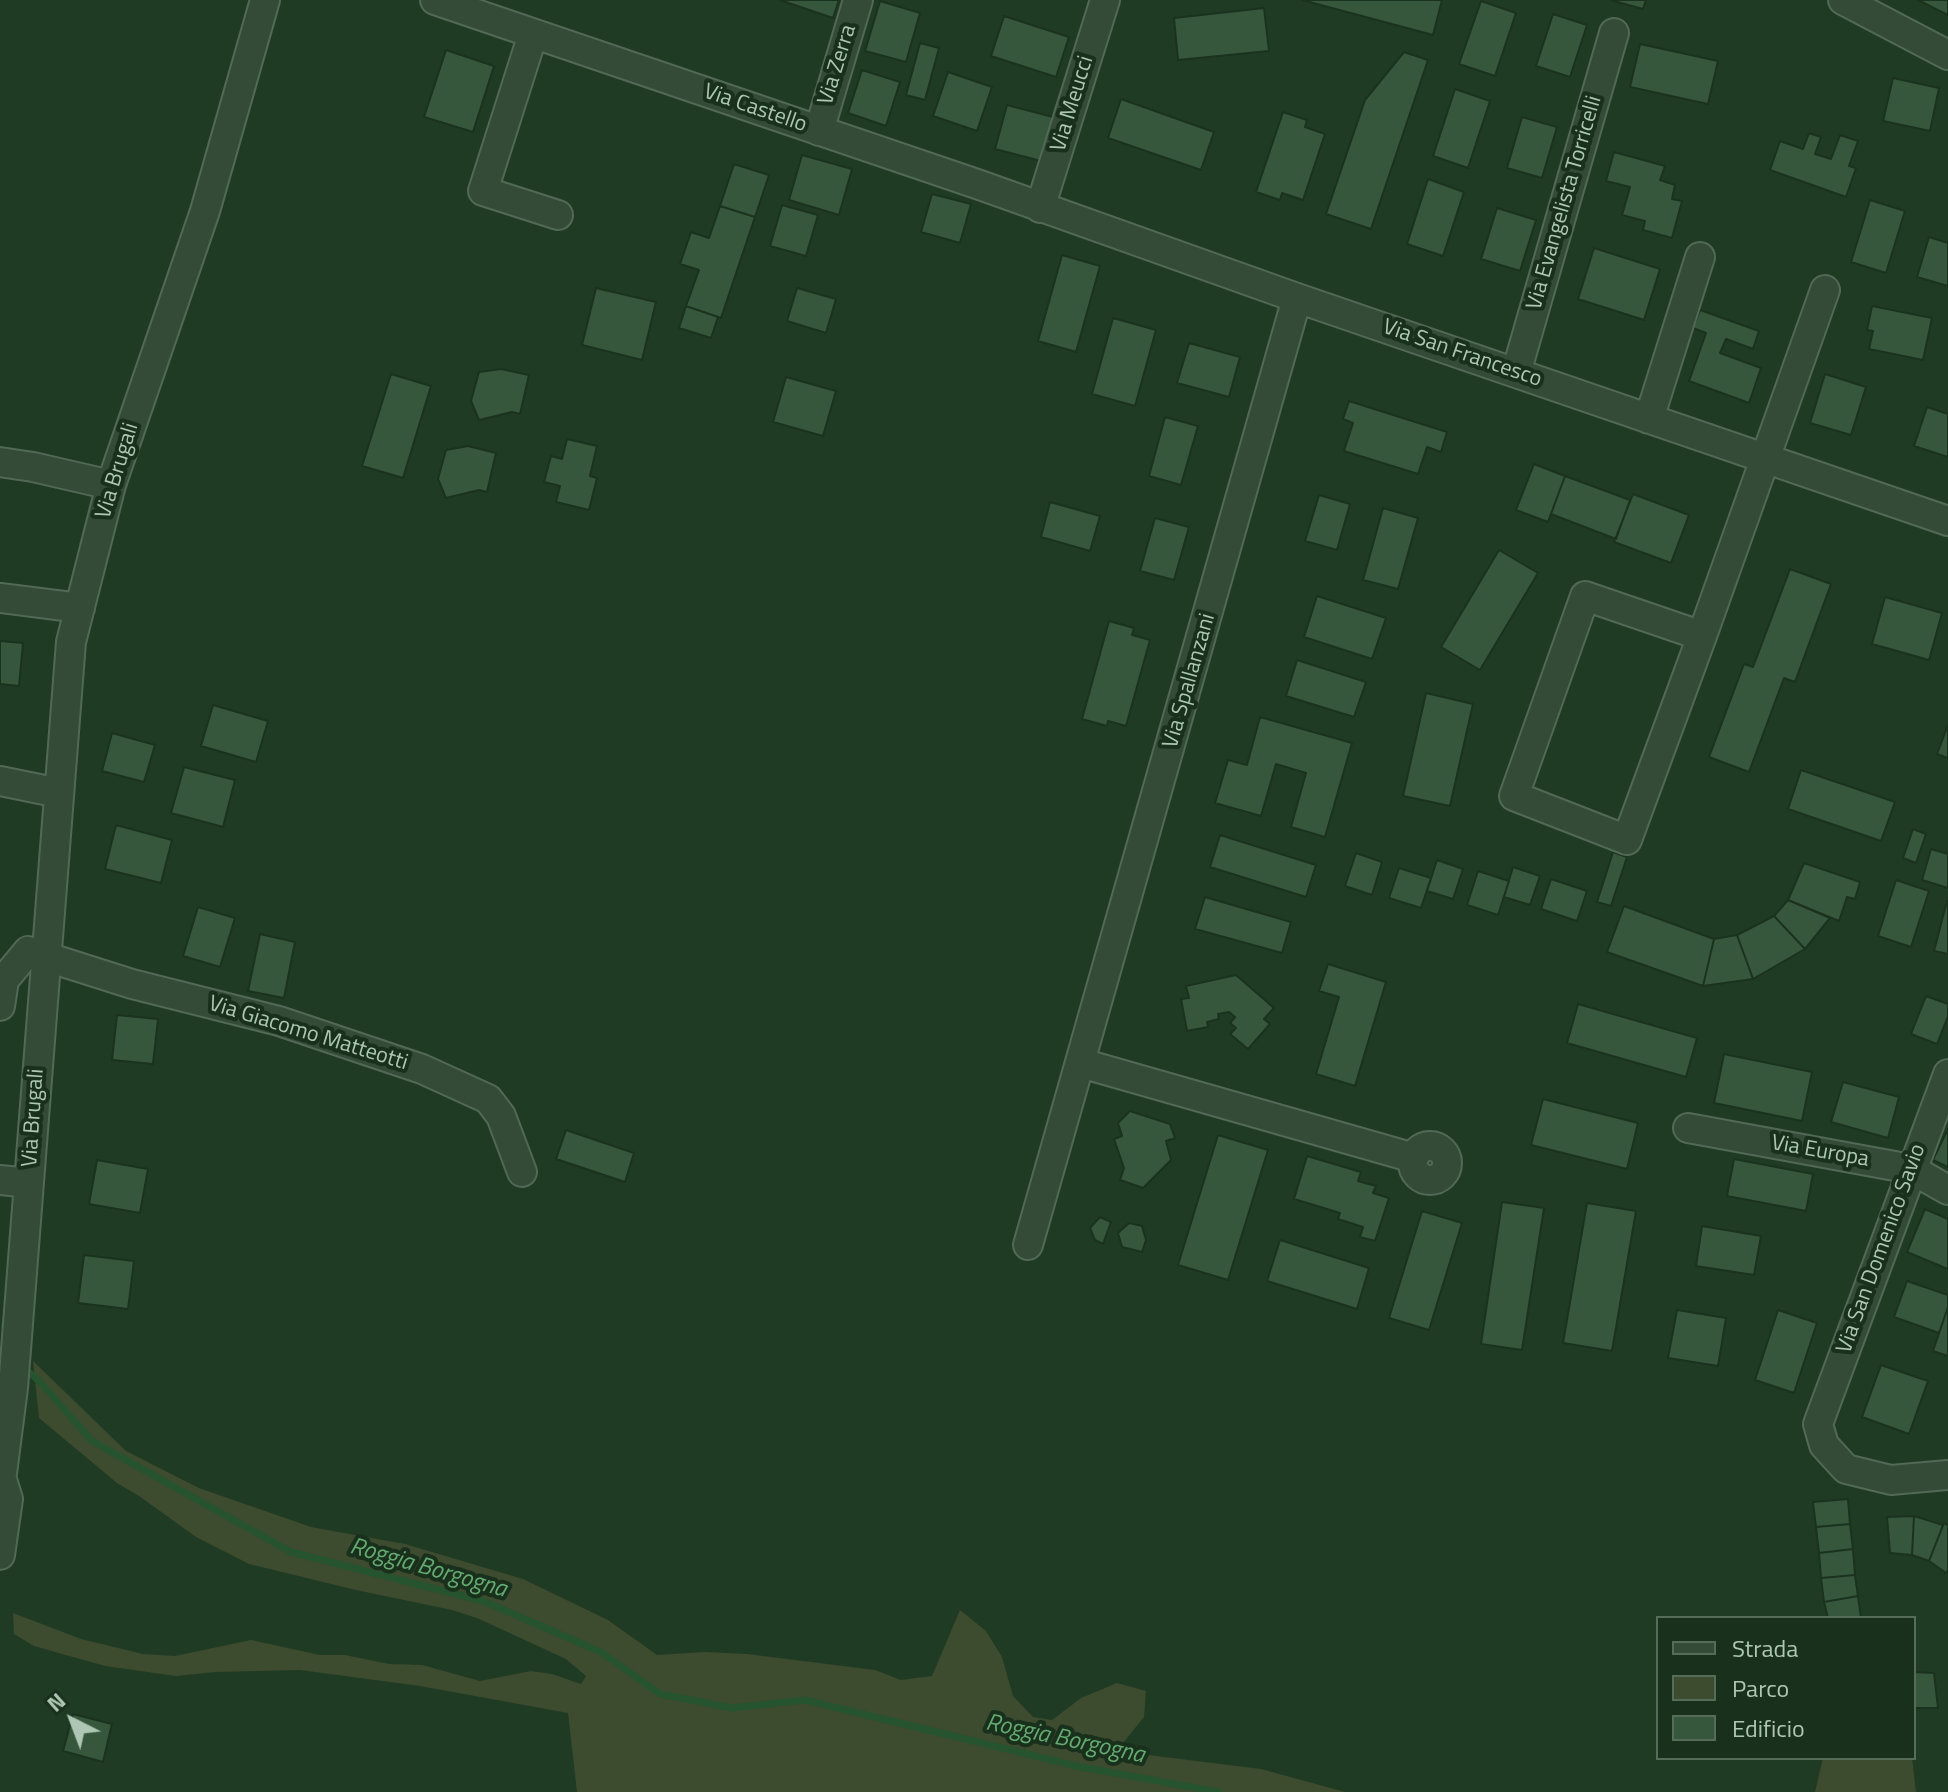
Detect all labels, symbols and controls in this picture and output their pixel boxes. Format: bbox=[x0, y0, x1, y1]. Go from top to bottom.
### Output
street label: Via Zerra bbox=[813, 22, 863, 108]
street label: Via Meucci bbox=[1046, 53, 1100, 155]
street label: Via Castello bbox=[700, 79, 810, 139]
street label: Via Evangelista Torricelli bbox=[1522, 93, 1608, 313]
street label: Via San Francesco bbox=[1379, 314, 1545, 394]
street label: Via Brugali bbox=[91, 420, 145, 522]
street label: Via Spallanzani bbox=[1158, 611, 1222, 751]
street label: Via Giacomo Matteotti bbox=[205, 991, 411, 1077]
street label: Via Brugali bbox=[17, 1068, 51, 1168]
street label: Via Europa bbox=[1769, 1130, 1871, 1174]
street label: Via San Domenico Savio bbox=[1832, 1141, 1932, 1357]
water label: Roggia Borgogna bbox=[346, 1533, 510, 1605]
legend bbox=[1656, 1616, 1916, 1760]
text: Strada bbox=[1732, 1630, 1798, 1666]
text: Parco bbox=[1732, 1670, 1789, 1706]
north arrow bbox=[32, 1680, 112, 1760]
text: N bbox=[39, 1684, 73, 1720]
water label: Roggia Borgogna bbox=[983, 1709, 1147, 1771]
text: Edificio bbox=[1732, 1710, 1805, 1746]

